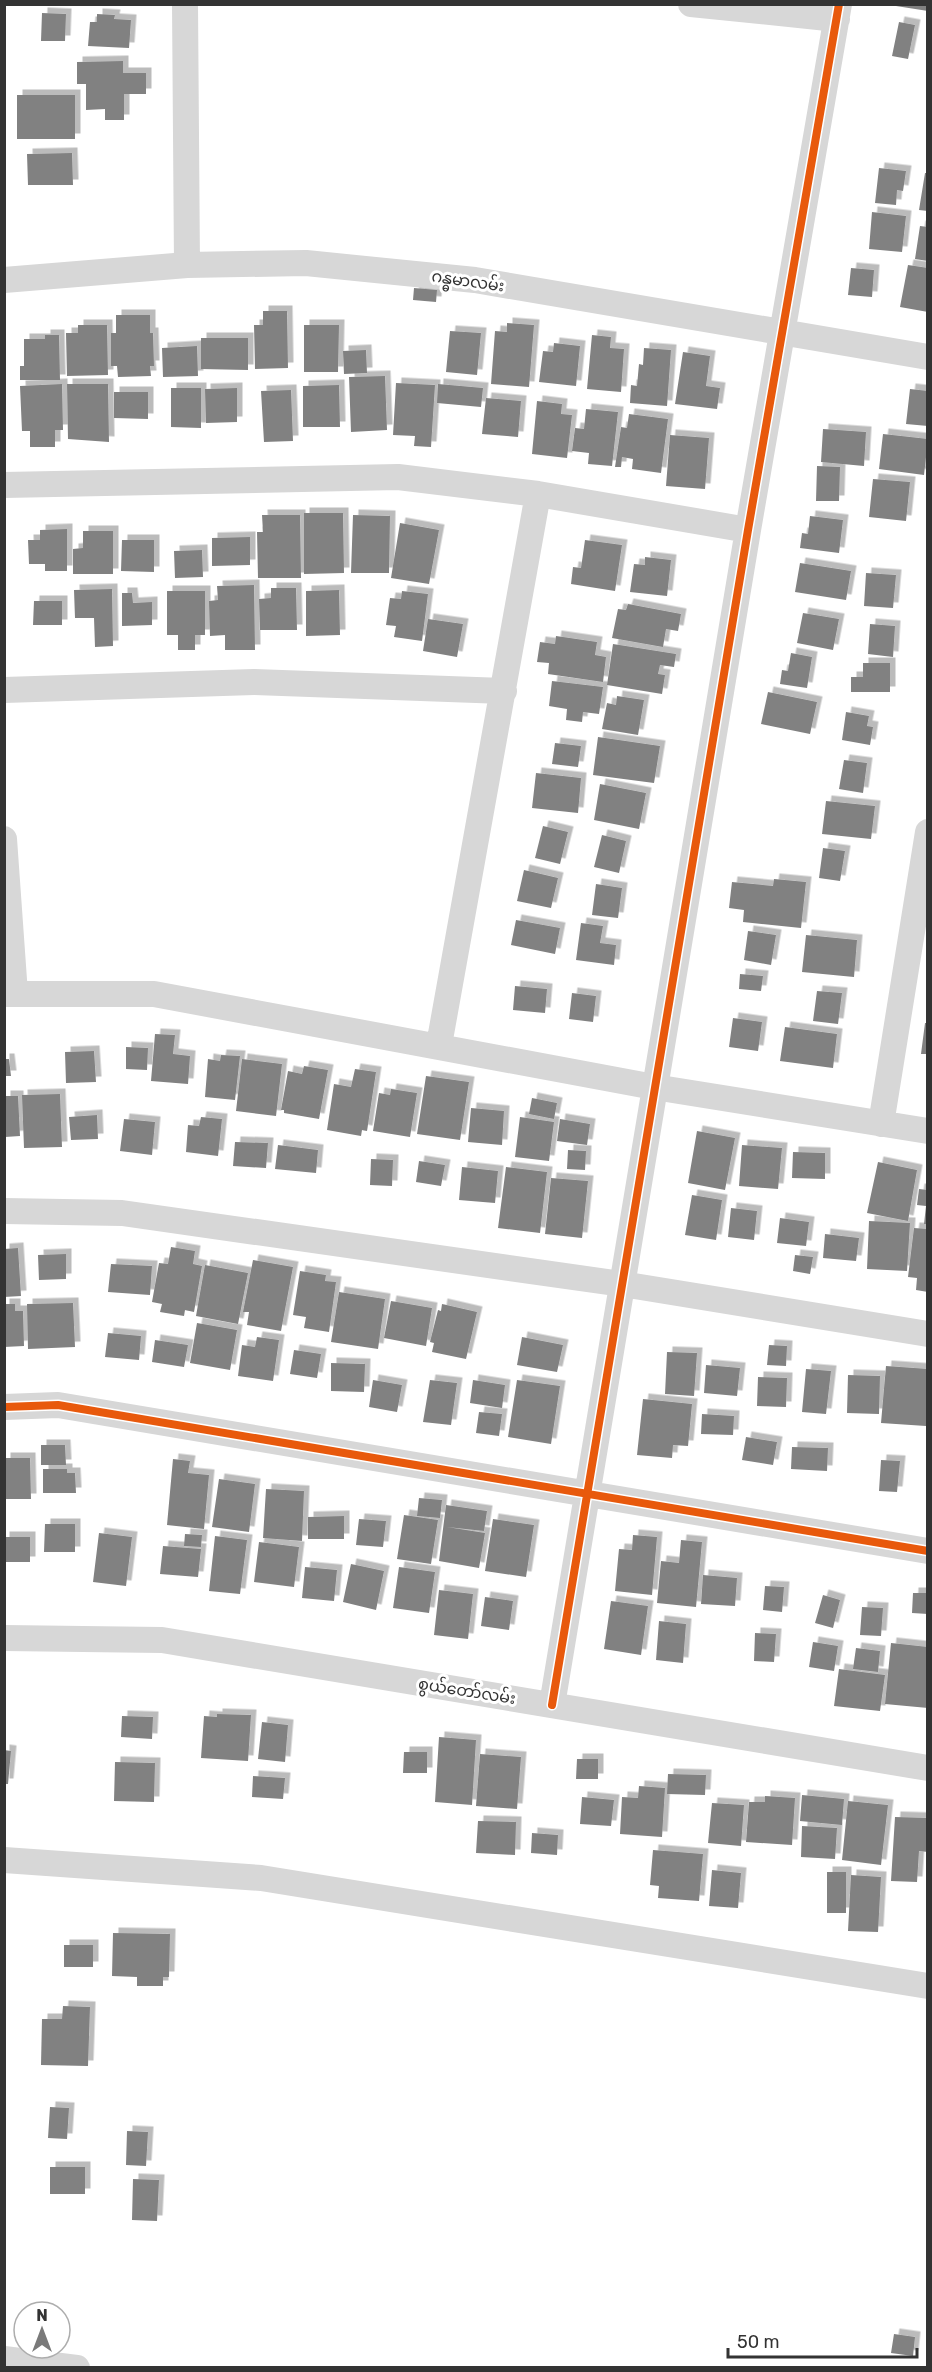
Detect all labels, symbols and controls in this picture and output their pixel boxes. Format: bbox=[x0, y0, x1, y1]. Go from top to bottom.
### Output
street label: ဂန္ဓမာလမ်း bbox=[430, 265, 506, 300]
street label: စွယ်တော်လမ်း bbox=[416, 1672, 517, 1712]
north arrow bbox=[12, 2300, 72, 2360]
text: N bbox=[36, 2306, 48, 2325]
scale bar bbox=[728, 2321, 917, 2359]
text: 50 m bbox=[737, 2331, 780, 2353]

